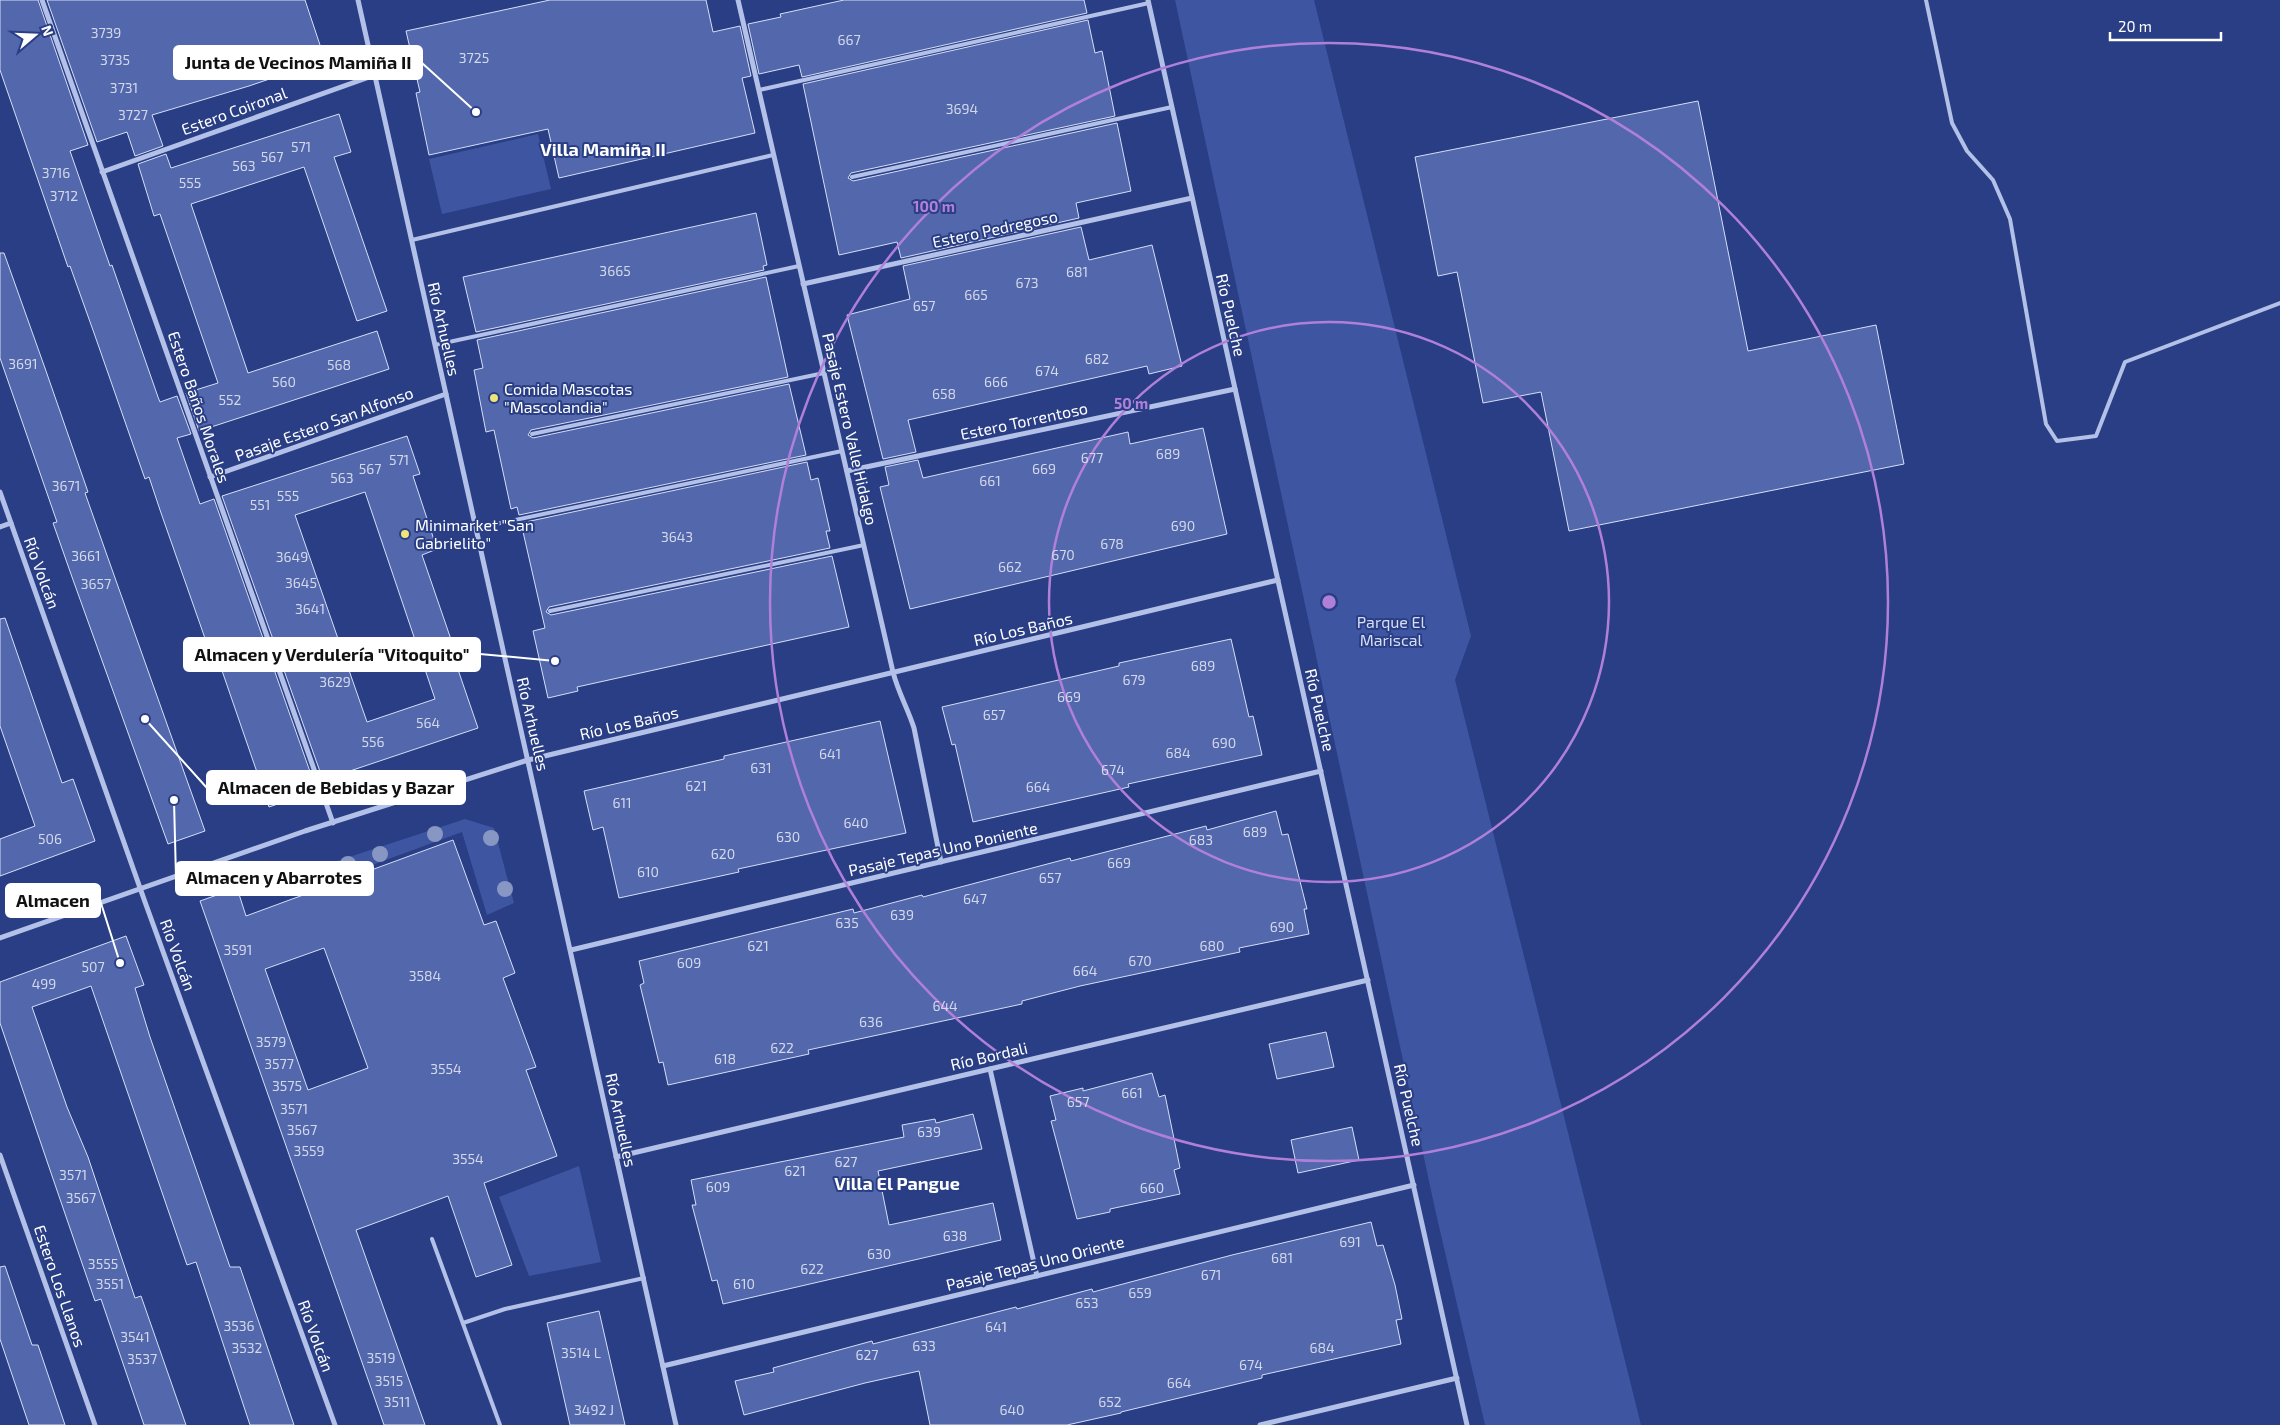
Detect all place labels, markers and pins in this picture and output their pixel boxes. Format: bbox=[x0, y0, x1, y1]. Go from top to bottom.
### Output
callout: Junta de Vecinos Mamiña II bbox=[174, 46, 422, 79]
place label: Comida Mascotas "Mascolandia" bbox=[504, 379, 632, 416]
marker: Comida Mascotas "Mascolandia" bbox=[488, 392, 500, 404]
place label: Minimarket "San Gabrielito" bbox=[415, 515, 534, 552]
marker: Minimarket "San Gabrielito" bbox=[399, 528, 411, 540]
centre of rings bbox=[1320, 593, 1338, 611]
callout: Almacen y Verdulería "Vitoquito" bbox=[184, 638, 480, 671]
callout: Almacen de Bebidas y Bazar bbox=[207, 771, 465, 804]
callout: Almacen y Abarrotes bbox=[176, 862, 373, 895]
callout: Almacen bbox=[6, 884, 100, 917]

